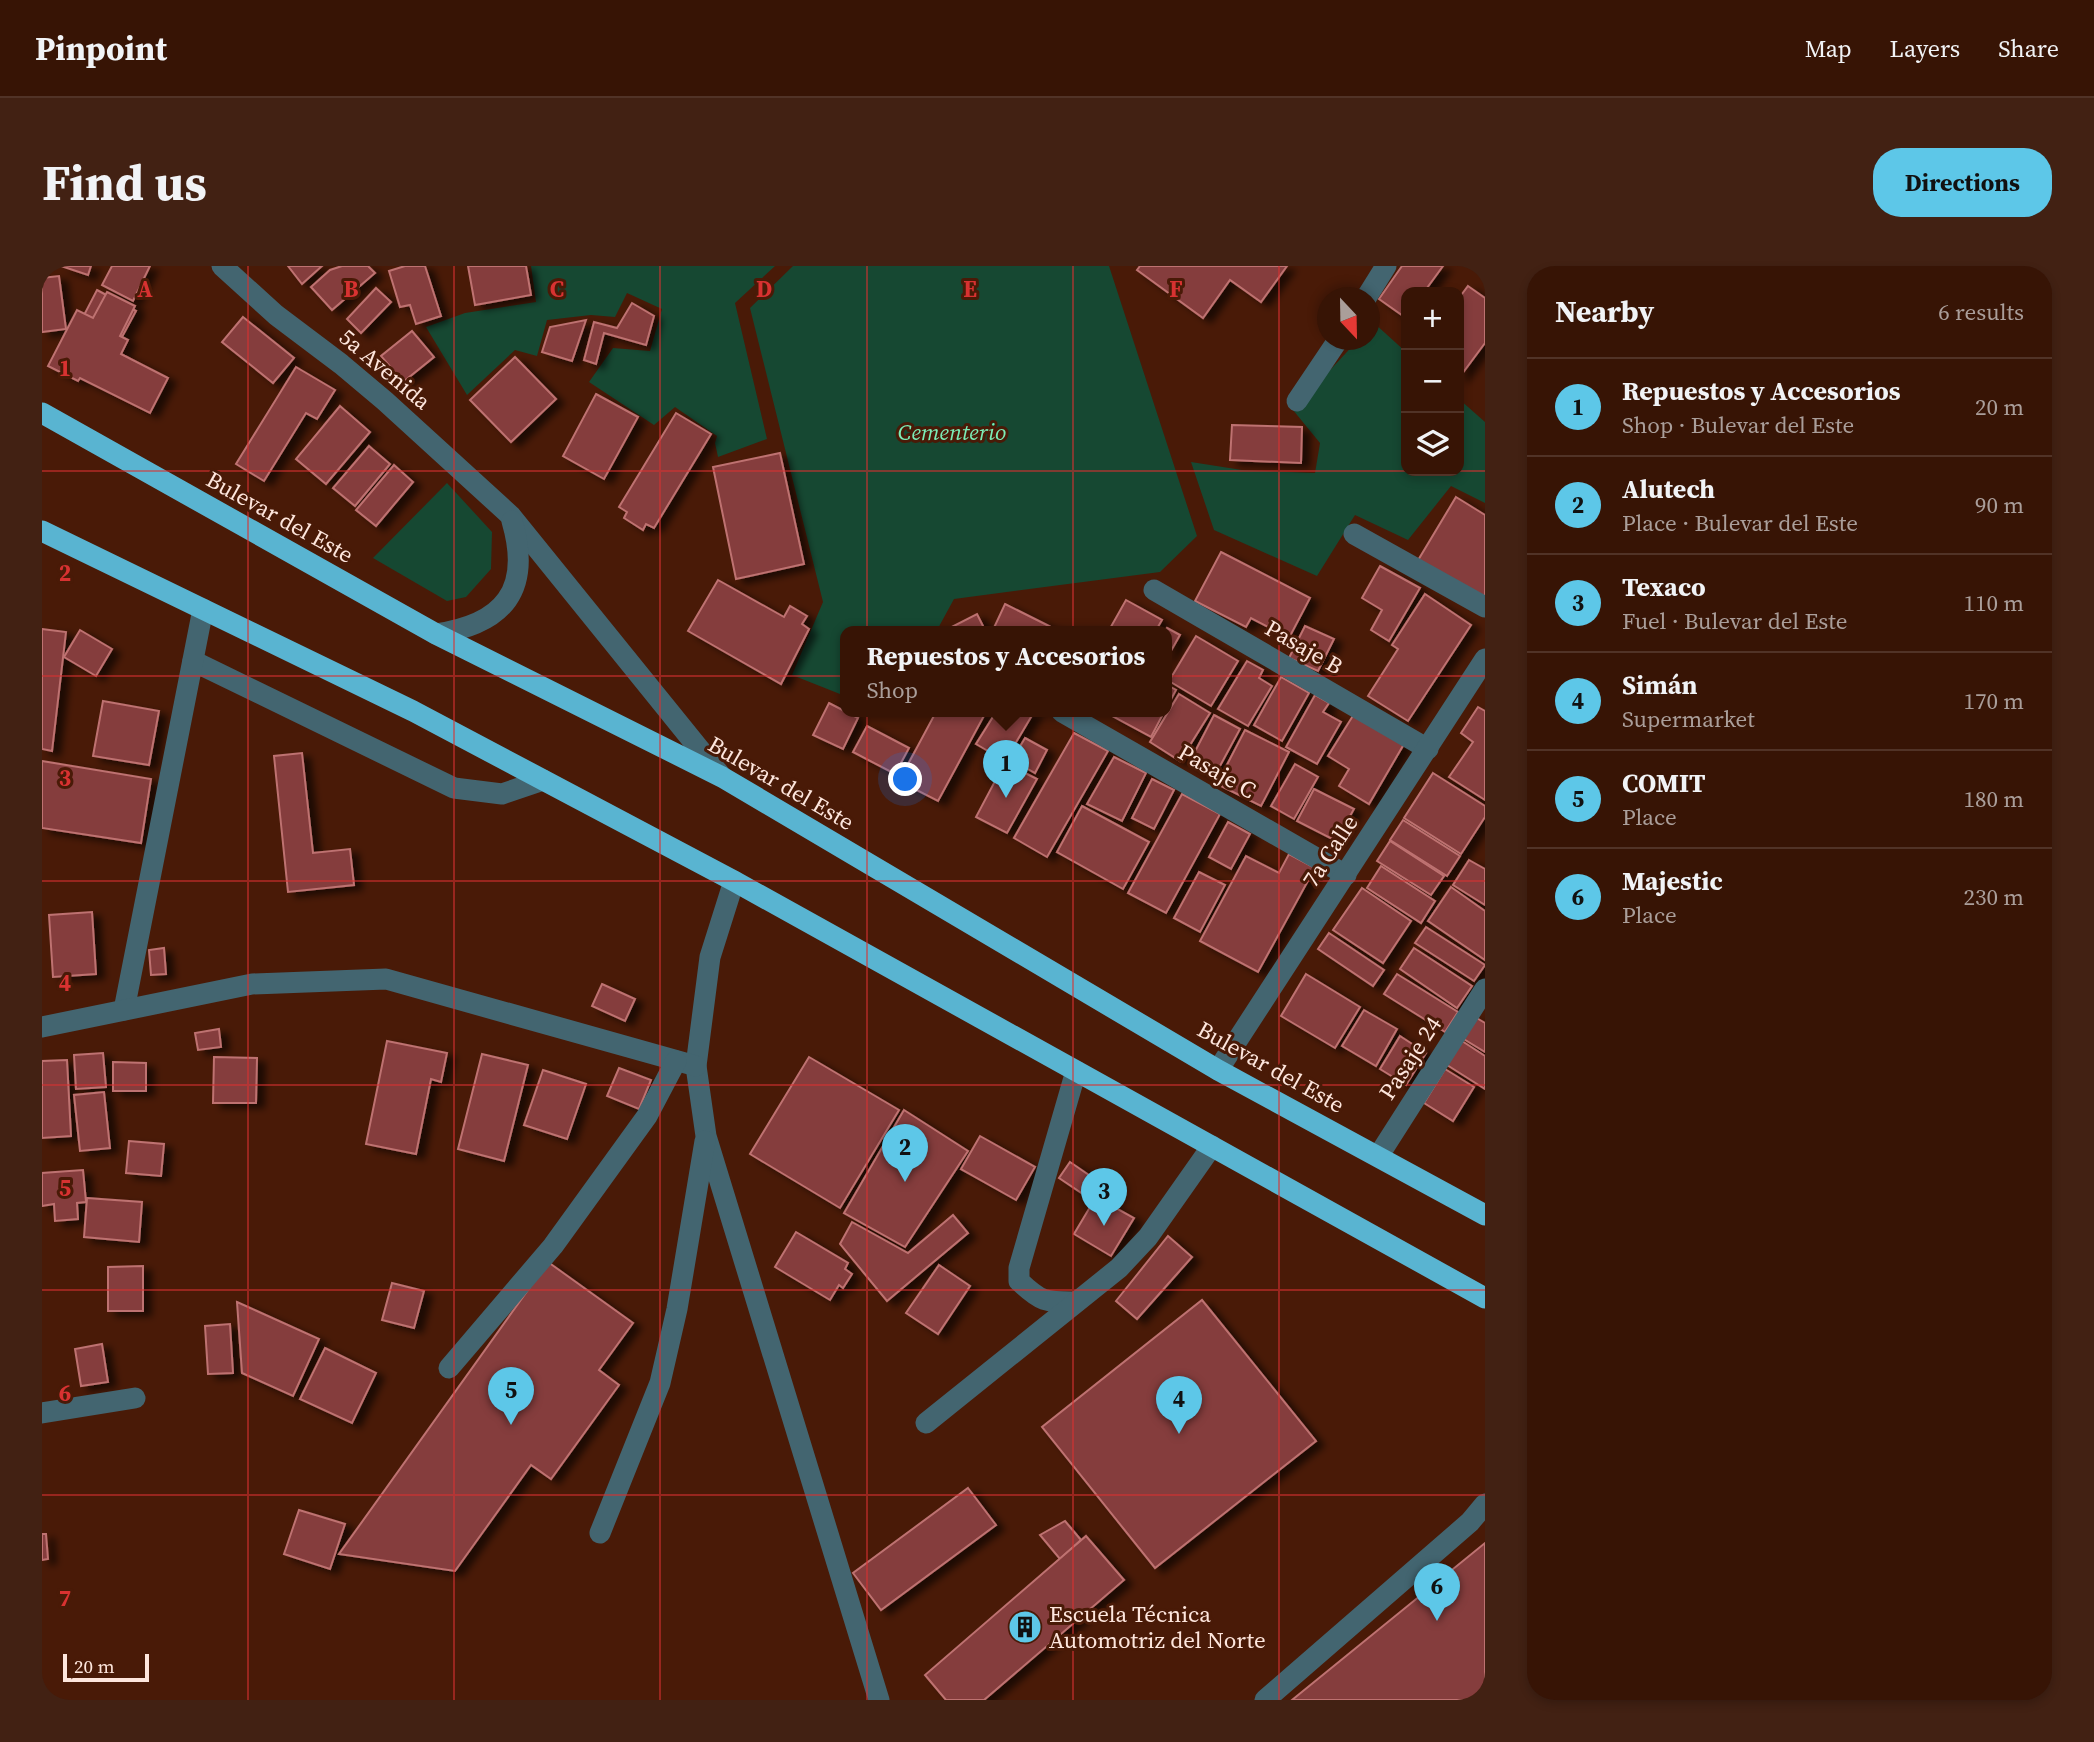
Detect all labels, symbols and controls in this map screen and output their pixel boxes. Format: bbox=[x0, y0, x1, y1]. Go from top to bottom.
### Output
text: Pinpoint bbox=[35, 26, 167, 71]
text: Map bbox=[1805, 32, 1852, 65]
text: Layers bbox=[1890, 32, 1960, 65]
text: Share bbox=[1998, 32, 2059, 65]
button: Directions bbox=[1873, 148, 2052, 217]
text: Find us bbox=[42, 149, 207, 216]
text: A bbox=[137, 273, 153, 305]
text: B bbox=[344, 273, 359, 305]
text: C bbox=[550, 273, 564, 305]
text: D bbox=[756, 273, 772, 305]
text: E bbox=[963, 273, 977, 305]
text: F bbox=[1169, 273, 1183, 305]
north arrow bbox=[1317, 287, 1380, 350]
map controls bbox=[1401, 287, 1464, 476]
button: + bbox=[1401, 287, 1464, 350]
text: Nearby bbox=[1555, 291, 1654, 332]
text: 6 results bbox=[1938, 296, 2024, 328]
street label: 5a Avenida bbox=[332, 321, 438, 417]
button: − bbox=[1401, 350, 1464, 413]
text: 1 bbox=[59, 352, 71, 384]
text: Repuestos y Accesorios bbox=[1622, 373, 1900, 409]
text: 1 bbox=[1572, 391, 1584, 423]
text: 20 m bbox=[1975, 391, 2024, 423]
text: Shop · Bulevar del Este bbox=[1622, 409, 1854, 441]
button: layers bbox=[1401, 413, 1464, 476]
park label: Cementerio bbox=[898, 416, 1006, 448]
street label: Bulevar del Este bbox=[201, 463, 359, 571]
text: Alutech bbox=[1622, 471, 1715, 507]
text: 2 bbox=[1572, 489, 1584, 521]
text: 90 m bbox=[1975, 489, 2024, 521]
text: Place · Bulevar del Este bbox=[1622, 507, 1858, 539]
text: 2 bbox=[59, 557, 71, 589]
text: Texaco bbox=[1622, 569, 1706, 605]
text: 3 bbox=[1572, 587, 1584, 619]
text: 110 m bbox=[1963, 587, 2024, 619]
text: Fuel · Bulevar del Este bbox=[1622, 605, 1848, 637]
street label: Pasaje B bbox=[1259, 612, 1349, 682]
popup bbox=[840, 626, 1172, 717]
text: Repuestos y Accesorios bbox=[867, 638, 1145, 674]
text: Simán bbox=[1622, 667, 1697, 703]
text: Shop bbox=[867, 674, 918, 706]
text: 4 bbox=[1572, 685, 1584, 717]
text: 170 m bbox=[1963, 685, 2024, 717]
text: Supermarket bbox=[1622, 703, 1755, 735]
street label: Bulevar del Este bbox=[702, 728, 860, 838]
street label: Pasaje C bbox=[1172, 736, 1262, 806]
pin: 1 bbox=[983, 740, 1029, 798]
text: 3 bbox=[59, 762, 71, 794]
your location bbox=[888, 762, 922, 796]
text: COMIT bbox=[1622, 765, 1706, 801]
text: 5 bbox=[1572, 783, 1584, 815]
text: 180 m bbox=[1963, 783, 2024, 815]
text: Place bbox=[1622, 801, 1677, 833]
street label: 7a Calle bbox=[1295, 809, 1365, 893]
text: Majestic bbox=[1622, 863, 1723, 899]
text: 6 bbox=[1572, 881, 1584, 913]
text: 230 m bbox=[1963, 881, 2024, 913]
text: Place bbox=[1622, 899, 1677, 931]
text: 4 bbox=[59, 967, 71, 999]
street label: Pasaje 24 bbox=[1371, 1010, 1449, 1106]
street label: Bulevar del Este bbox=[1192, 1013, 1350, 1121]
pin: 2 bbox=[882, 1124, 928, 1182]
pin: 3 bbox=[1081, 1168, 1127, 1226]
text: 5 bbox=[59, 1172, 71, 1204]
pin: 5 bbox=[488, 1367, 534, 1425]
pin: 4 bbox=[1156, 1376, 1202, 1434]
text: 6 bbox=[59, 1377, 71, 1409]
pin: 6 bbox=[1414, 1563, 1460, 1621]
text: 7 bbox=[59, 1582, 71, 1614]
place label: Escuela Técnica Automotriz del Norte bbox=[1049, 1598, 1266, 1656]
building icon: Escuela Técnica Automotriz del Norte bbox=[1006, 1608, 1044, 1646]
scale bar bbox=[63, 1651, 149, 1683]
text: 20 m bbox=[74, 1653, 115, 1679]

